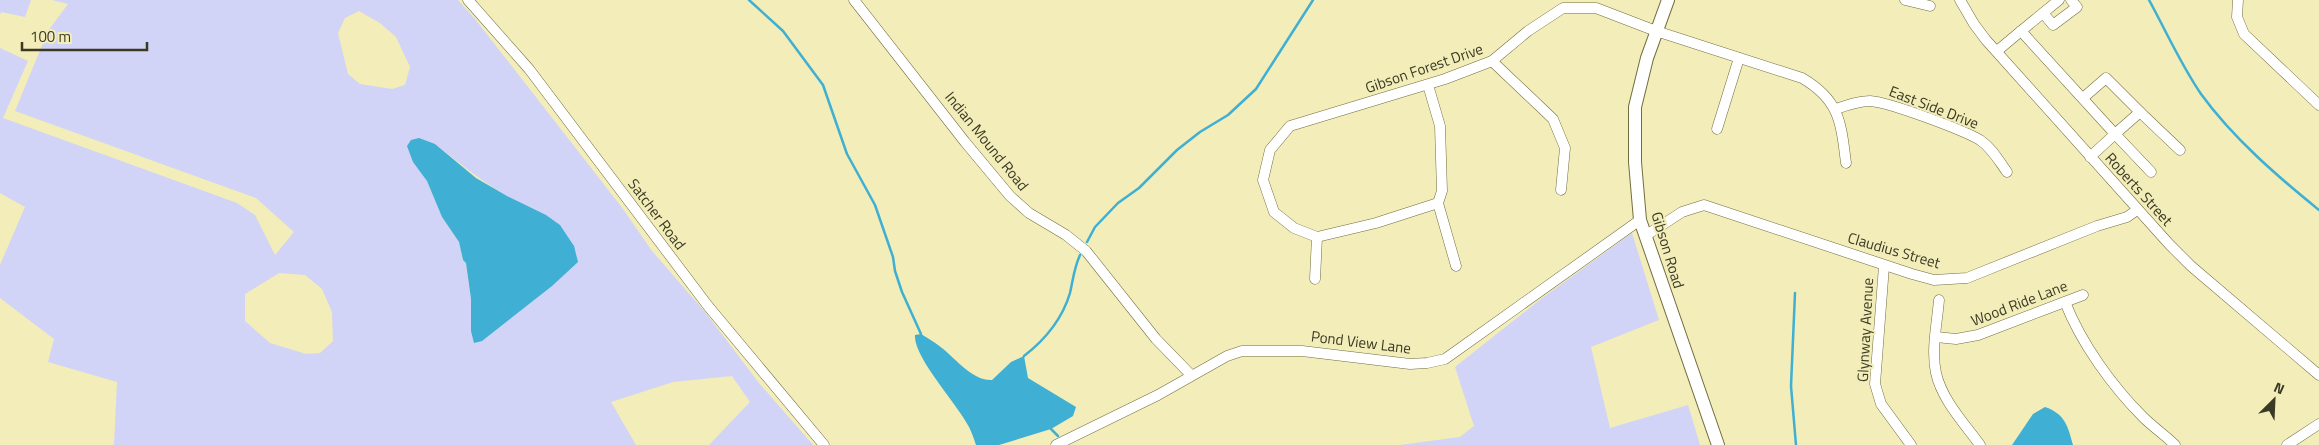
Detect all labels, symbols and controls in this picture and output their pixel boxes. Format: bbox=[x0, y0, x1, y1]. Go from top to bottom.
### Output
scale bar bbox=[22, 20, 148, 52]
text: 100 m bbox=[30, 25, 71, 48]
street label: Gibson Forest Drive bbox=[1362, 37, 1486, 99]
street label: East Side Drive bbox=[1886, 79, 1982, 135]
street label: Indian Mound Road bbox=[940, 86, 1034, 196]
street label: Roberts Street bbox=[2100, 147, 2179, 231]
street label: Satcher Road bbox=[623, 174, 691, 254]
street label: Gibson Road bbox=[1645, 209, 1691, 291]
street label: Claudius Street bbox=[1845, 226, 1944, 274]
street label: Wood Ride Lane bbox=[1967, 274, 2071, 332]
street label: Glynway Avenue bbox=[1851, 277, 1879, 383]
street label: Pond View Lane bbox=[1310, 324, 1412, 360]
north arrow bbox=[2249, 375, 2299, 425]
text: N bbox=[2271, 376, 2288, 399]

